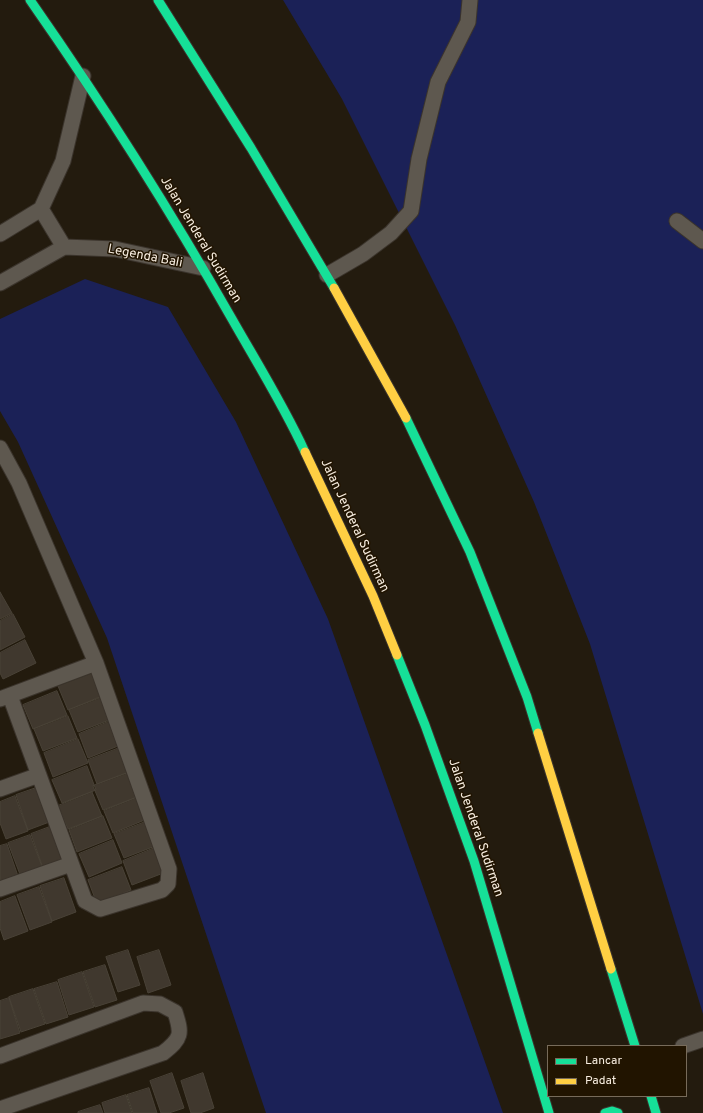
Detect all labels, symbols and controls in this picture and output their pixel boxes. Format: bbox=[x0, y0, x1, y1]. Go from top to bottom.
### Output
street label: Jalan Jenderal Sudirman bbox=[156, 174, 244, 306]
street label: Legenda Bali bbox=[106, 242, 184, 272]
street label: Jalan Jenderal Sudirman bbox=[316, 457, 392, 595]
street label: Jalan Jenderal Sudirman bbox=[444, 757, 506, 899]
legend bbox=[547, 1045, 687, 1097]
text: Lancar bbox=[585, 1053, 622, 1069]
text: Padat bbox=[585, 1073, 616, 1089]

